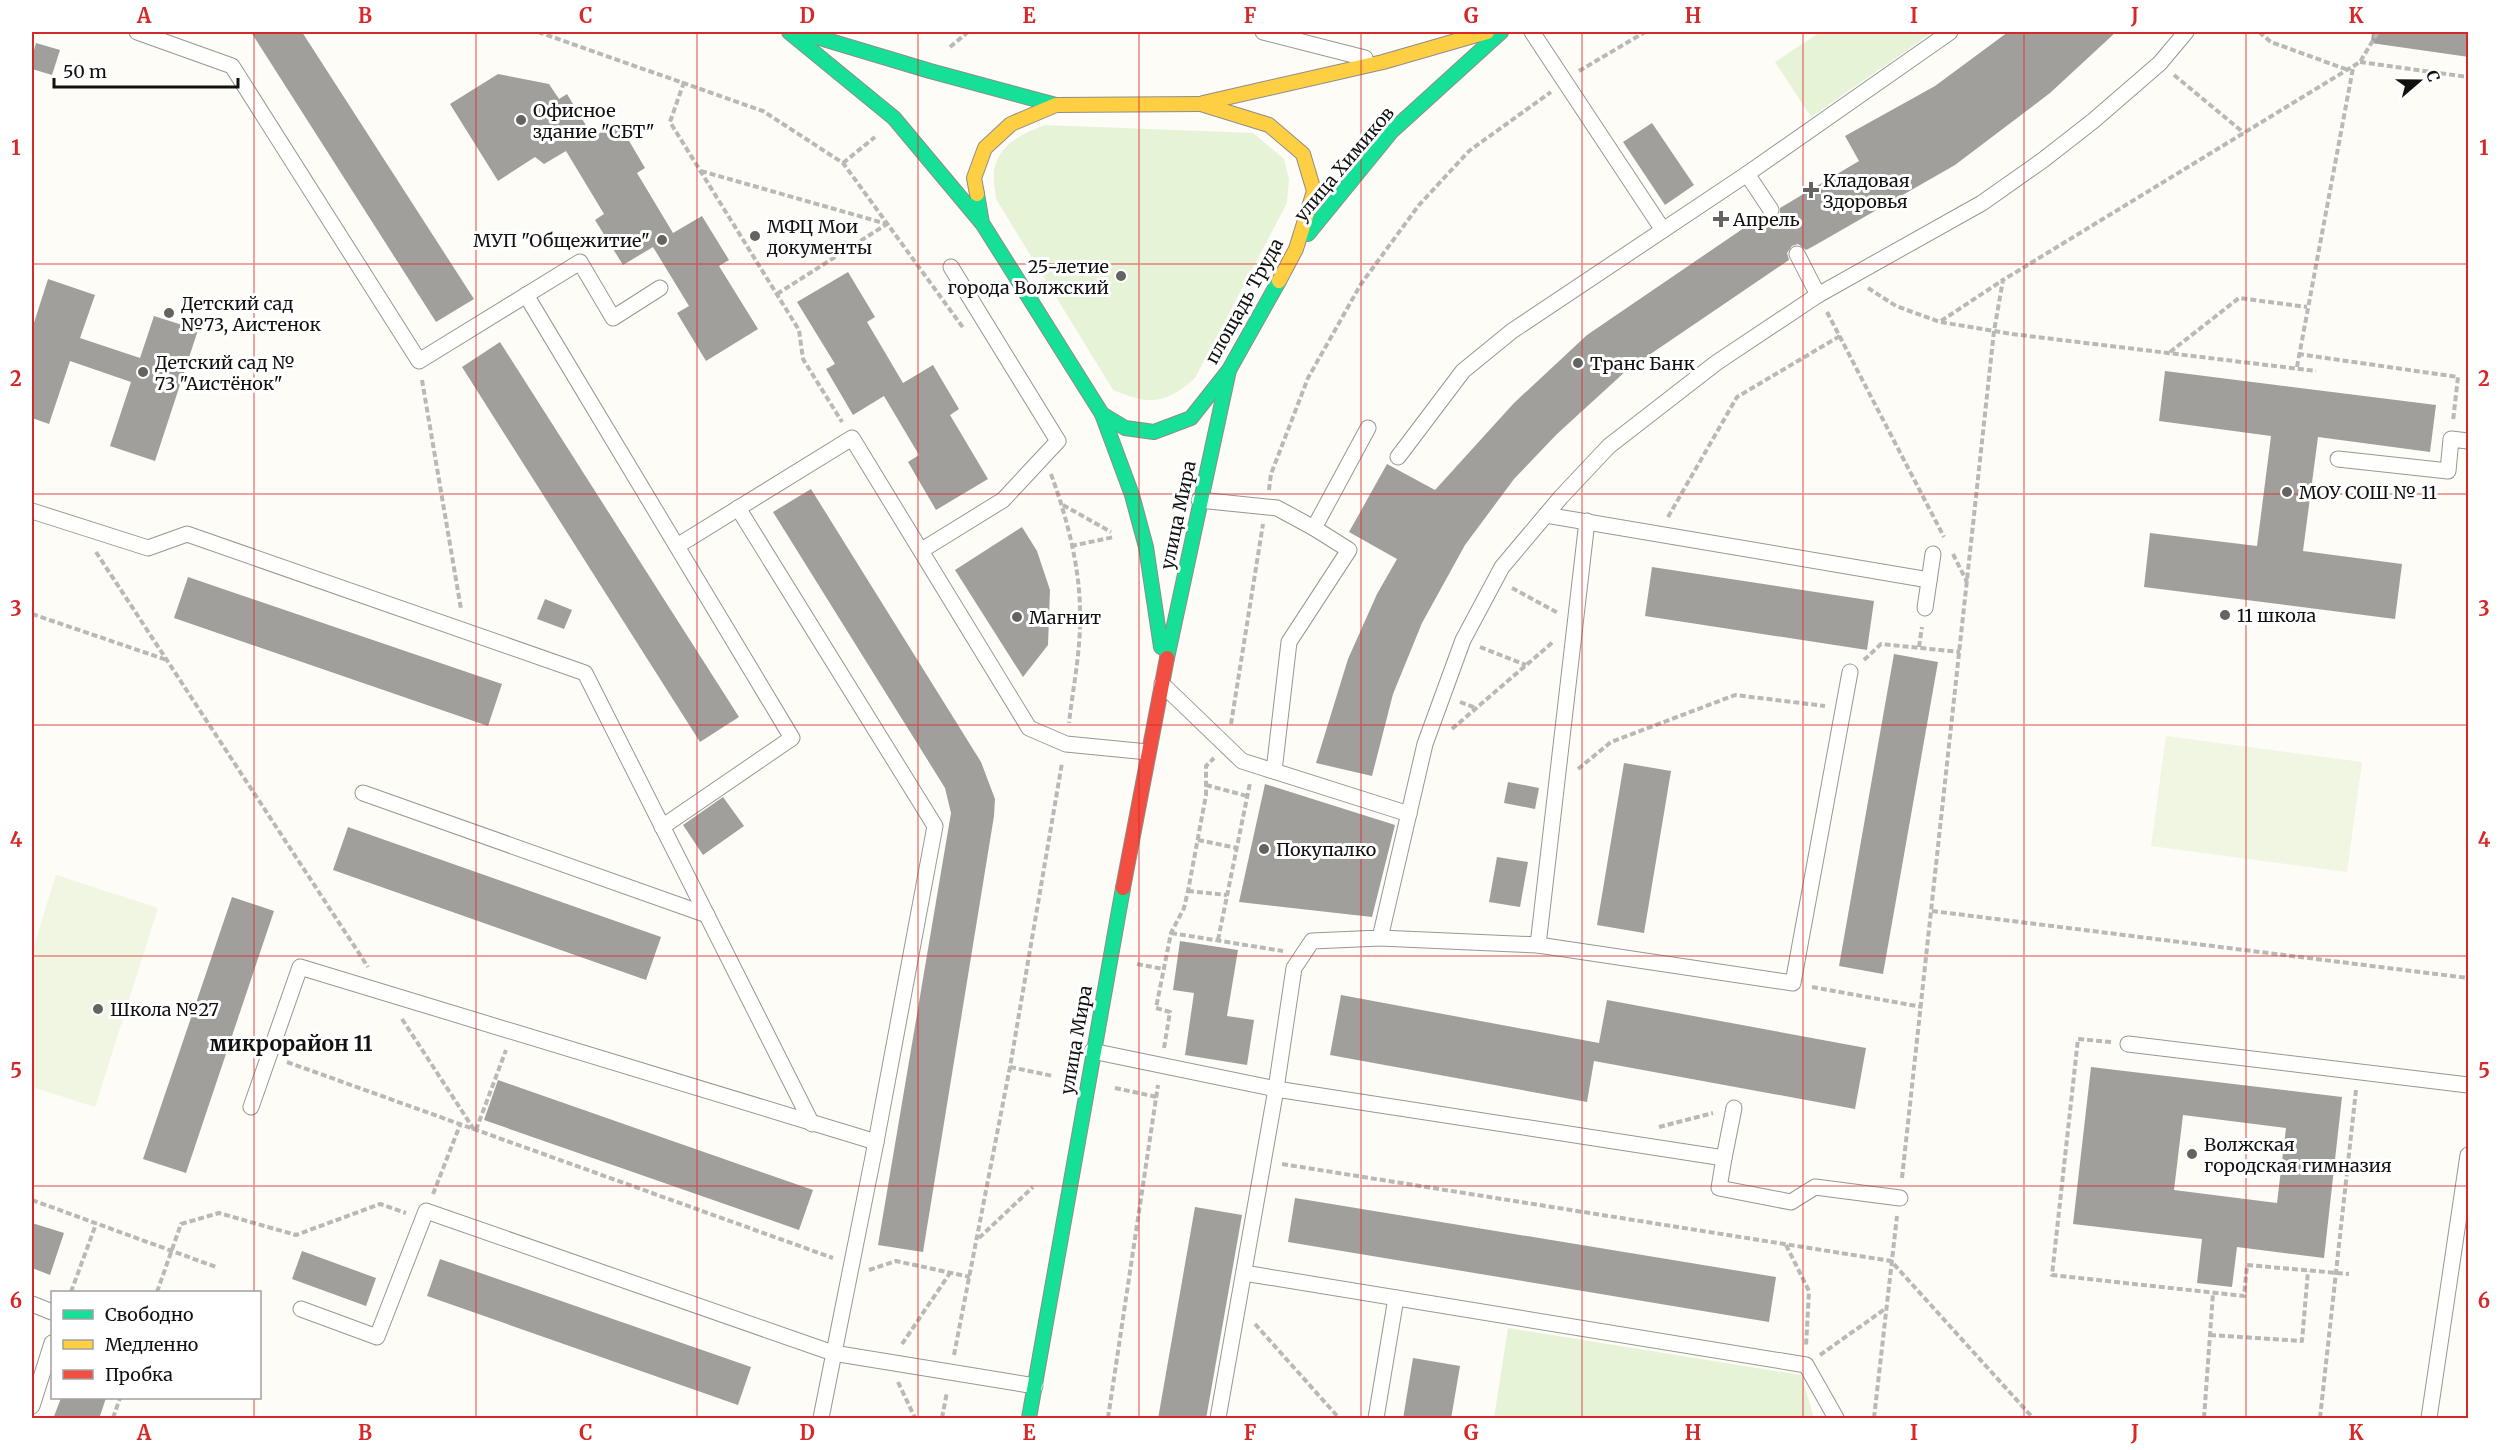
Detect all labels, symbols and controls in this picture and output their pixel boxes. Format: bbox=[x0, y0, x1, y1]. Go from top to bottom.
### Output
text: A bbox=[136, 3, 152, 28]
text: B bbox=[358, 3, 372, 28]
text: C bbox=[579, 3, 593, 28]
text: D bbox=[799, 3, 815, 28]
text: E bbox=[1022, 3, 1036, 28]
text: F bbox=[1244, 3, 1257, 28]
text: G bbox=[1464, 3, 1479, 28]
text: H bbox=[1685, 3, 1701, 28]
text: I bbox=[1910, 3, 1918, 28]
text: J bbox=[2130, 3, 2139, 28]
text: K bbox=[2349, 3, 2364, 28]
scale bar bbox=[54, 51, 238, 89]
north arrow bbox=[2389, 51, 2449, 111]
text: 50 m bbox=[63, 60, 107, 83]
text: С bbox=[2422, 67, 2444, 84]
place label: Офисное здание "СБТ" bbox=[533, 99, 655, 143]
street label: улица Химиков bbox=[1289, 101, 1399, 226]
marker: Офисное здание "СБТ" bbox=[514, 113, 528, 127]
text: 1 bbox=[11, 135, 21, 160]
text: 1 bbox=[2479, 135, 2489, 160]
place label: Кладовая Здоровья bbox=[1823, 169, 1910, 213]
marker: Кладовая Здоровья bbox=[1804, 183, 1818, 197]
place label: Апрель bbox=[1732, 208, 1800, 231]
marker: Апрель bbox=[1714, 212, 1728, 226]
place label: МФЦ Мои документы bbox=[766, 215, 872, 259]
place label: МУП "Общежитие" bbox=[473, 229, 650, 252]
marker: МФЦ Мои документы bbox=[748, 229, 762, 243]
marker: МУП "Общежитие" bbox=[655, 233, 669, 247]
street label: площадь Труда bbox=[1200, 234, 1288, 368]
place label: 25-летие города Волжский bbox=[947, 255, 1109, 299]
marker: 25-летие города Волжский bbox=[1114, 269, 1128, 283]
place label: Детский сад №73, Аистенок bbox=[181, 292, 321, 336]
marker: Детский сад №73, Аистенок bbox=[162, 306, 176, 320]
place label: Детский сад № 73 "Аистёнок" bbox=[155, 351, 296, 395]
place label: Транс Банк bbox=[1590, 352, 1696, 375]
marker: Транс Банк bbox=[1571, 356, 1585, 370]
marker: Детский сад № 73 "Аистёнок" bbox=[136, 365, 150, 379]
text: 2 bbox=[10, 366, 22, 391]
text: 2 bbox=[2478, 366, 2490, 391]
street label: улица Мира bbox=[1155, 458, 1201, 571]
place label: МОУ СОШ № 11 bbox=[2299, 481, 2437, 504]
marker: МОУ СОШ № 11 bbox=[2280, 485, 2294, 499]
text: 3 bbox=[10, 596, 22, 621]
text: 3 bbox=[2478, 596, 2490, 621]
place label: 11 школа bbox=[2237, 604, 2316, 627]
place label: Магнит bbox=[1029, 606, 1101, 629]
marker: 11 школа bbox=[2218, 608, 2232, 622]
marker: Магнит bbox=[1010, 610, 1024, 624]
text: 4 bbox=[10, 827, 23, 852]
text: 4 bbox=[2478, 827, 2491, 852]
place label: Покупалко bbox=[1276, 838, 1376, 861]
marker: Покупалко bbox=[1257, 842, 1271, 856]
street label: улица Мира bbox=[1055, 983, 1097, 1096]
place label: Школа №27 bbox=[110, 998, 219, 1021]
marker: Школа №27 bbox=[91, 1002, 105, 1016]
district label: микрорайон 11 bbox=[209, 1030, 373, 1057]
text: 5 bbox=[10, 1058, 22, 1083]
text: 5 bbox=[2478, 1058, 2490, 1083]
place label: Волжская городская гимназия bbox=[2204, 1133, 2392, 1177]
marker: Волжская городская гимназия bbox=[2185, 1147, 2199, 1161]
text: 6 bbox=[10, 1288, 22, 1313]
text: 6 bbox=[2478, 1288, 2490, 1313]
legend bbox=[51, 1291, 261, 1399]
text: Свободно bbox=[105, 1303, 193, 1326]
text: Медленно bbox=[105, 1333, 198, 1356]
text: Пробка bbox=[105, 1363, 173, 1386]
text: A bbox=[136, 1420, 152, 1445]
text: B bbox=[358, 1420, 372, 1445]
text: C bbox=[579, 1420, 593, 1445]
text: D bbox=[799, 1420, 815, 1445]
text: E bbox=[1022, 1420, 1036, 1445]
text: F bbox=[1244, 1420, 1257, 1445]
text: G bbox=[1464, 1420, 1479, 1445]
text: H bbox=[1685, 1420, 1701, 1445]
text: I bbox=[1910, 1420, 1918, 1445]
text: J bbox=[2130, 1420, 2139, 1445]
text: K bbox=[2349, 1420, 2364, 1445]

